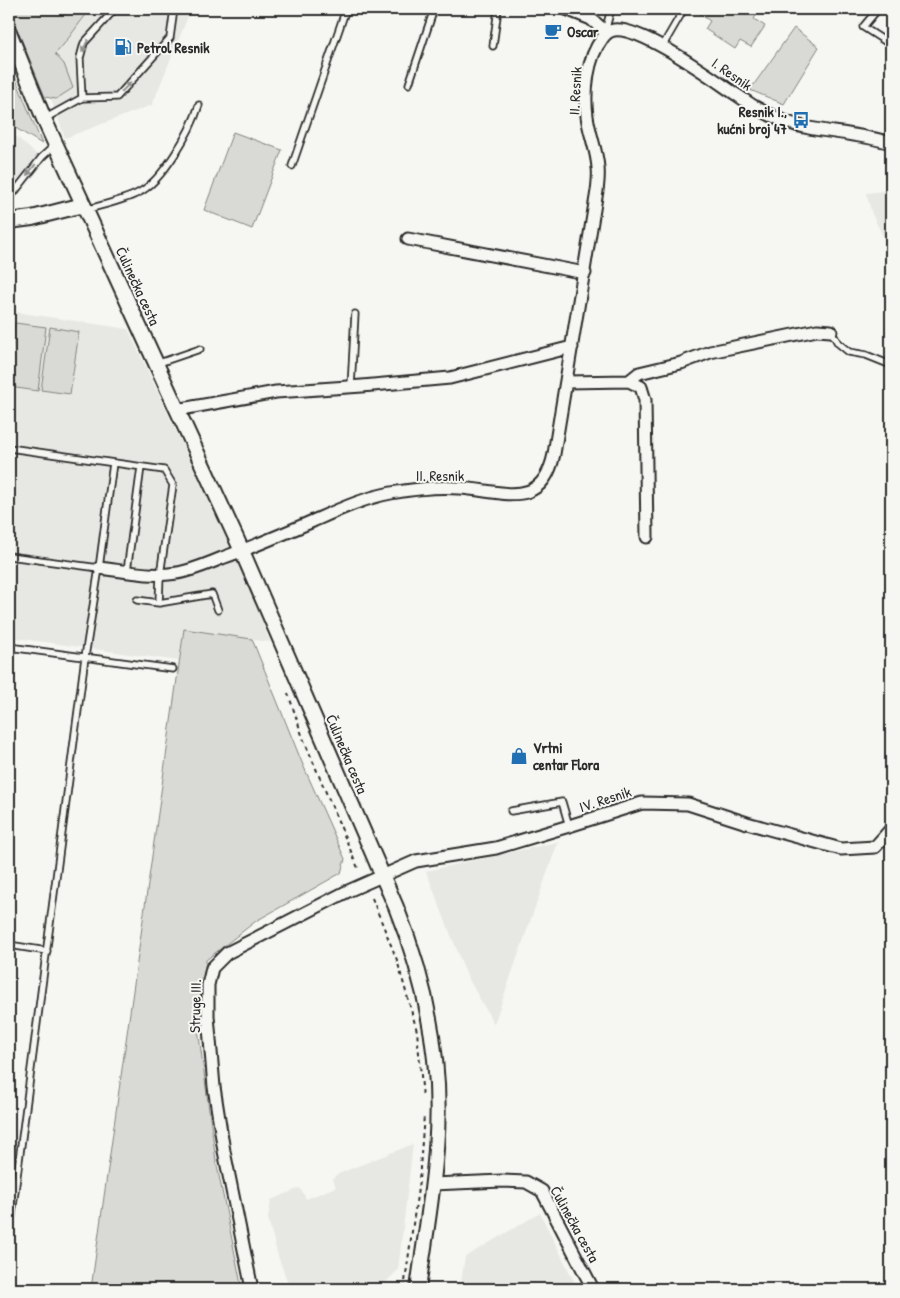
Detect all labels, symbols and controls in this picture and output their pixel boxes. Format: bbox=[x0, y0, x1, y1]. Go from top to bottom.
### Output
cafe icon: Oscar bbox=[543, 21, 563, 41]
place label: Oscar bbox=[567, 21, 599, 42]
fuel station icon: Petrol Resnik bbox=[113, 37, 133, 57]
place label: Petrol Resnik bbox=[137, 37, 210, 58]
one-way arrow bbox=[80, 39, 88, 53]
street label: I. Resnik bbox=[708, 52, 756, 96]
street label: II. Resnik bbox=[563, 66, 587, 116]
one-way arrow bbox=[120, 82, 132, 94]
place label: Resnik I., kućni broj 47 bbox=[717, 101, 788, 139]
bus stop icon: Resnik I., kućni broj 47 bbox=[791, 110, 811, 130]
one-way arrow bbox=[26, 164, 37, 177]
street label: Čulinečka cesta bbox=[111, 243, 165, 329]
street label: II. Resnik bbox=[416, 465, 464, 486]
street label: Čulinečka cesta bbox=[321, 711, 373, 797]
place label: Vrtni centar Flora bbox=[533, 737, 599, 775]
shop icon: Vrtni centar Flora bbox=[509, 746, 529, 766]
street label: IV. Resnik bbox=[576, 781, 634, 817]
street label: Struge III. bbox=[184, 979, 206, 1033]
street label: Čulinečka cesta bbox=[545, 1182, 605, 1266]

